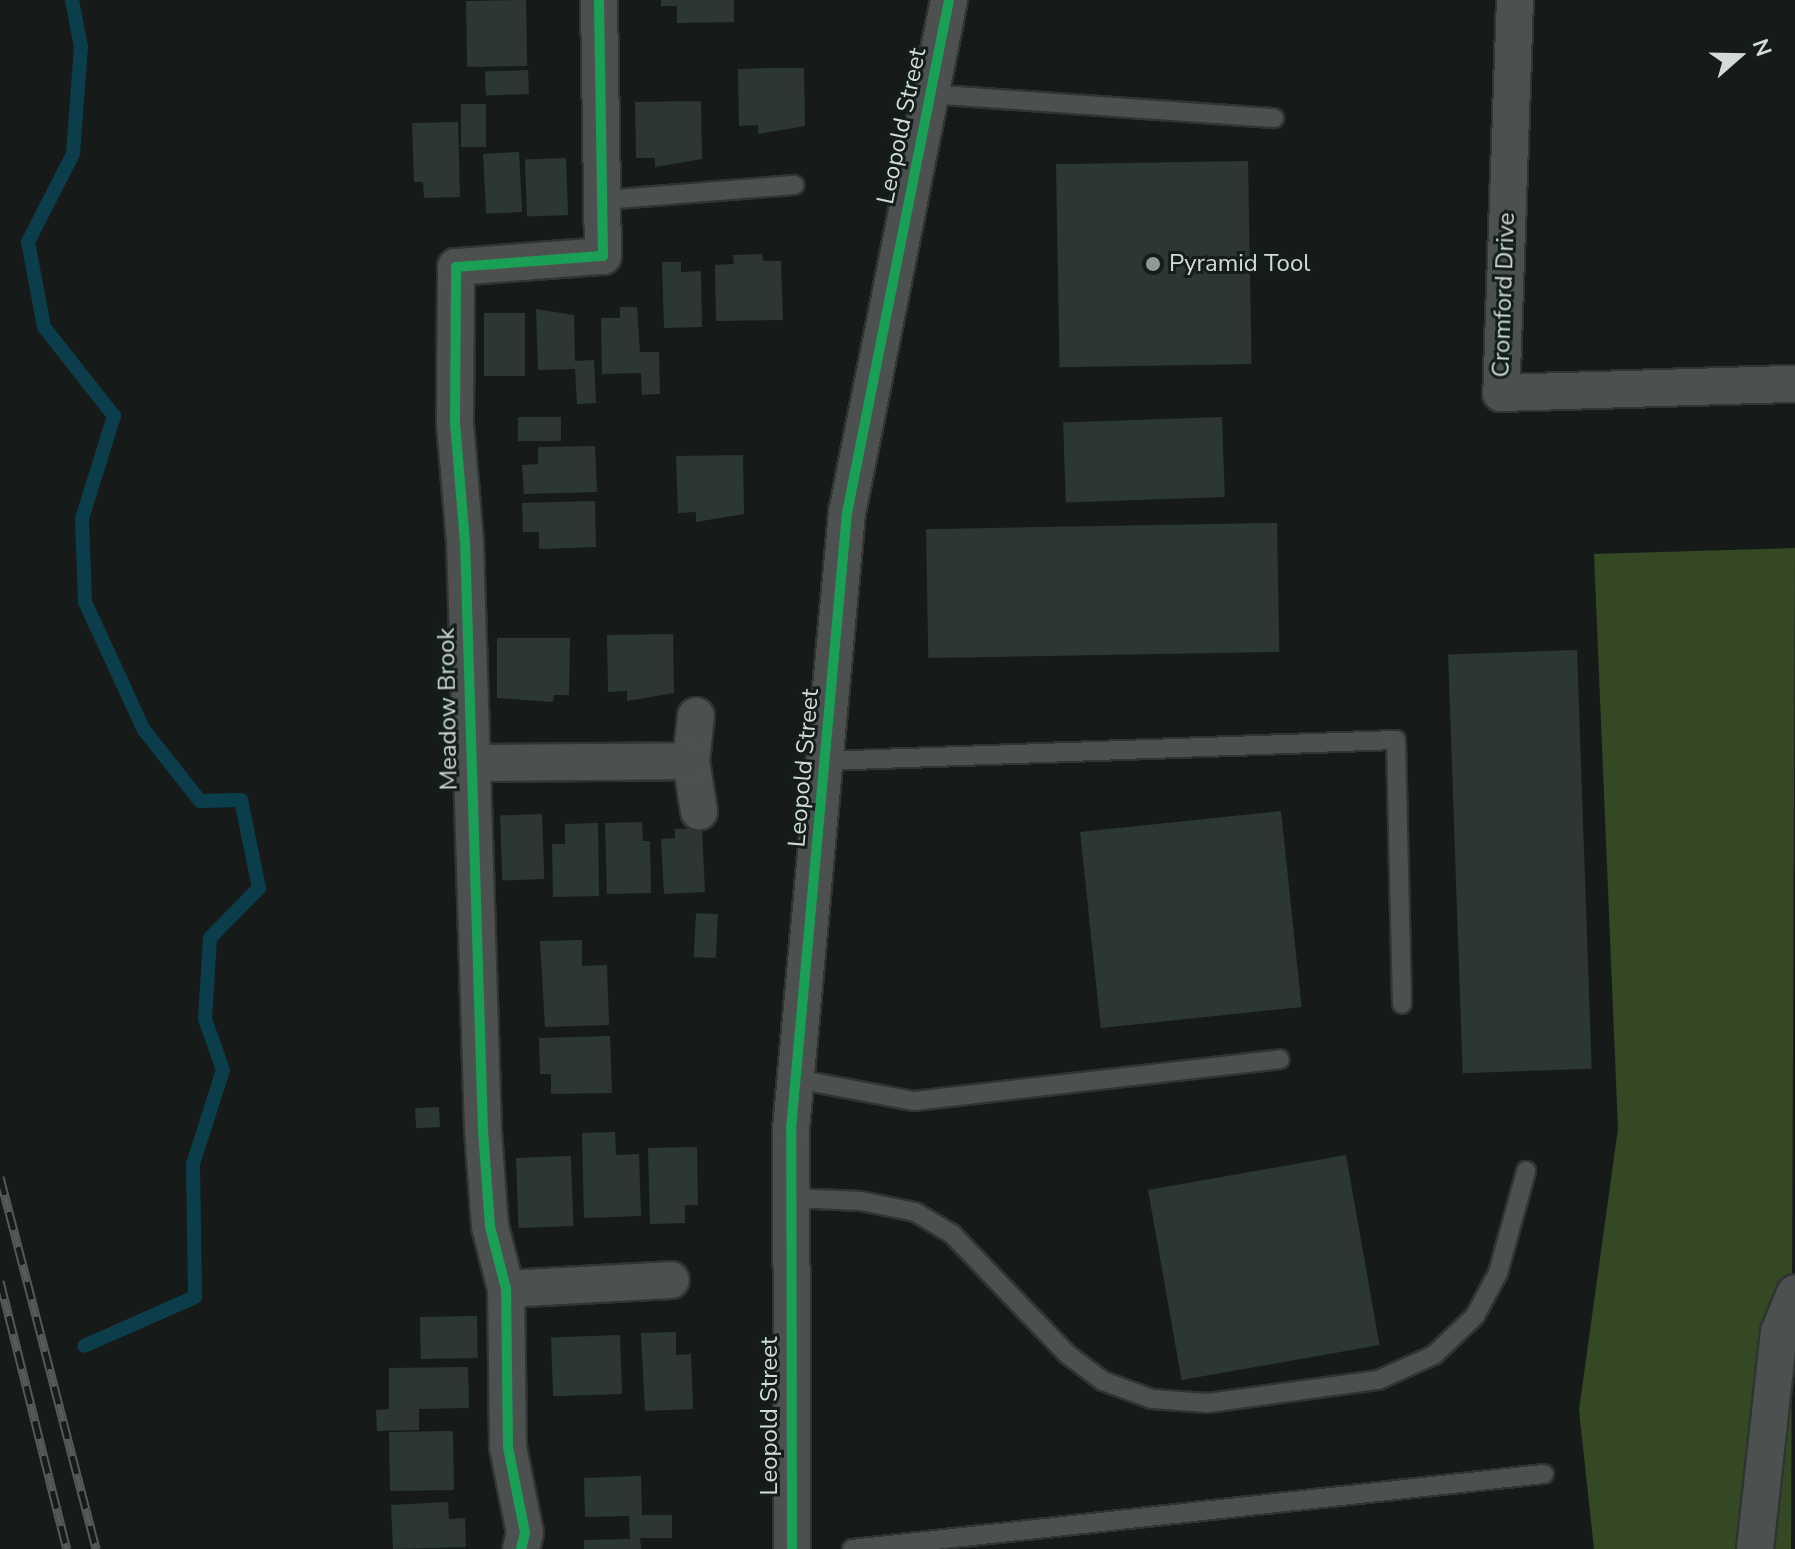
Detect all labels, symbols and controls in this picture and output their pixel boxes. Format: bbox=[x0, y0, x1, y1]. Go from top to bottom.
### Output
north arrow bbox=[1699, 16, 1779, 96]
text: N bbox=[1745, 35, 1778, 61]
street label: Leopold Street bbox=[871, 45, 933, 207]
street label: Cromford Drive bbox=[1487, 212, 1521, 378]
place label: Pyramid Tool bbox=[1169, 250, 1310, 278]
marker: Pyramid Tool bbox=[1144, 255, 1162, 273]
street label: Meadow Brook bbox=[432, 627, 464, 791]
street label: Leopold Street bbox=[783, 688, 825, 848]
street label: Leopold Street bbox=[756, 1337, 784, 1495]

